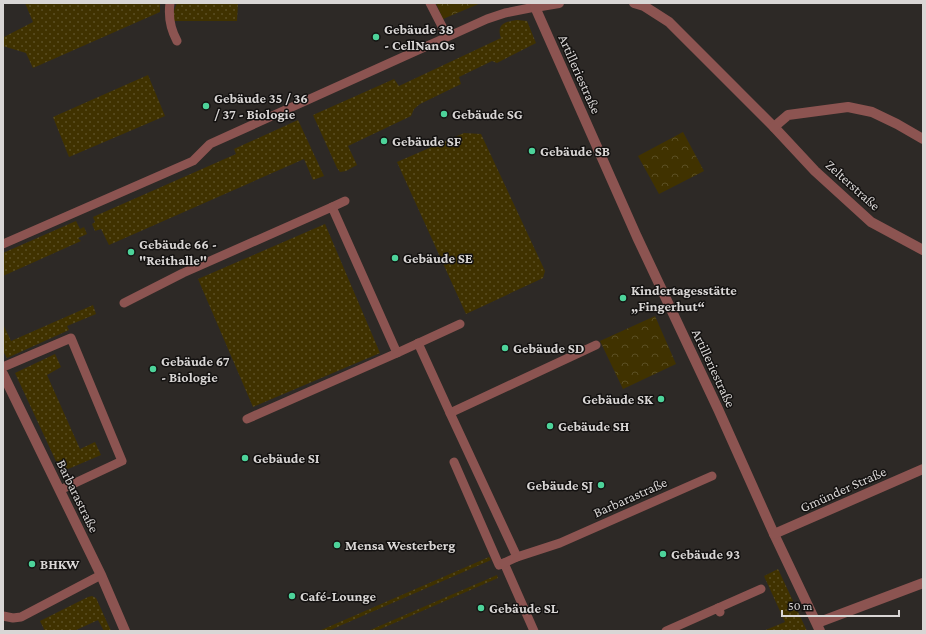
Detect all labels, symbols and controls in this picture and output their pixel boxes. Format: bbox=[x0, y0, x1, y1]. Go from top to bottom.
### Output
place label: Gebäude 38 - CellNanOs bbox=[384, 21, 455, 53]
marker: Gebäude 38 - CellNanOs bbox=[371, 32, 381, 42]
street label: Artilleriestraße bbox=[555, 32, 605, 116]
place label: Gebäude 35 / 36 / 37 - Biologie bbox=[214, 90, 308, 122]
marker: Gebäude 35 / 36 / 37 - Biologie bbox=[201, 101, 211, 111]
place label: Gebäude SG bbox=[452, 106, 523, 122]
marker: Gebäude SG bbox=[439, 109, 449, 119]
place label: Gebäude SF bbox=[392, 133, 462, 149]
marker: Gebäude SF bbox=[379, 136, 389, 146]
place label: Gebäude SB bbox=[540, 143, 610, 159]
marker: Gebäude SB bbox=[527, 146, 537, 156]
street label: Zelterstraße bbox=[822, 156, 884, 214]
place label: Gebäude 66 - "Reithalle" bbox=[139, 236, 217, 268]
marker: Gebäude 66 - "Reithalle" bbox=[126, 247, 136, 257]
place label: Gebäude SE bbox=[403, 250, 473, 266]
marker: Gebäude SE bbox=[390, 253, 400, 263]
place label: Kindertagesstätte „Fingerhut“ bbox=[631, 282, 737, 315]
marker: Kindertagesstätte „Fingerhut“ bbox=[618, 293, 628, 303]
street label: Artilleriestraße bbox=[689, 326, 739, 410]
place label: Gebäude SD bbox=[513, 340, 584, 356]
marker: Gebäude SD bbox=[500, 343, 510, 353]
place label: Gebäude 67 - Biologie bbox=[161, 353, 230, 385]
marker: Gebäude 67 - Biologie bbox=[148, 364, 158, 374]
place label: Gebäude SK bbox=[582, 391, 654, 407]
marker: Gebäude SK bbox=[656, 394, 666, 404]
place label: Gebäude SH bbox=[558, 418, 630, 434]
marker: Gebäude SH bbox=[545, 421, 555, 431]
place label: Gebäude SI bbox=[253, 450, 320, 466]
marker: Gebäude SI bbox=[240, 453, 250, 463]
street label: Barbarastraße bbox=[53, 457, 103, 535]
street label: Gmünder Straße bbox=[797, 463, 889, 515]
street label: Barbarastraße bbox=[591, 474, 669, 520]
place label: Gebäude SJ bbox=[527, 477, 593, 493]
marker: Gebäude SJ bbox=[596, 480, 606, 490]
place label: Mensa Westerberg bbox=[345, 537, 455, 553]
marker: Mensa Westerberg bbox=[332, 540, 342, 550]
place label: Gebäude 93 bbox=[671, 546, 740, 562]
marker: Gebäude 93 bbox=[658, 549, 668, 559]
place label: BHKW bbox=[40, 556, 80, 572]
marker: BHKW bbox=[27, 559, 37, 569]
place label: Café-Lounge bbox=[300, 588, 376, 604]
marker: Café-Lounge bbox=[287, 591, 297, 601]
scale bar bbox=[782, 592, 899, 618]
text: 50 m bbox=[788, 599, 813, 613]
place label: Gebäude SL bbox=[489, 600, 559, 616]
marker: Gebäude SL bbox=[476, 603, 486, 613]

